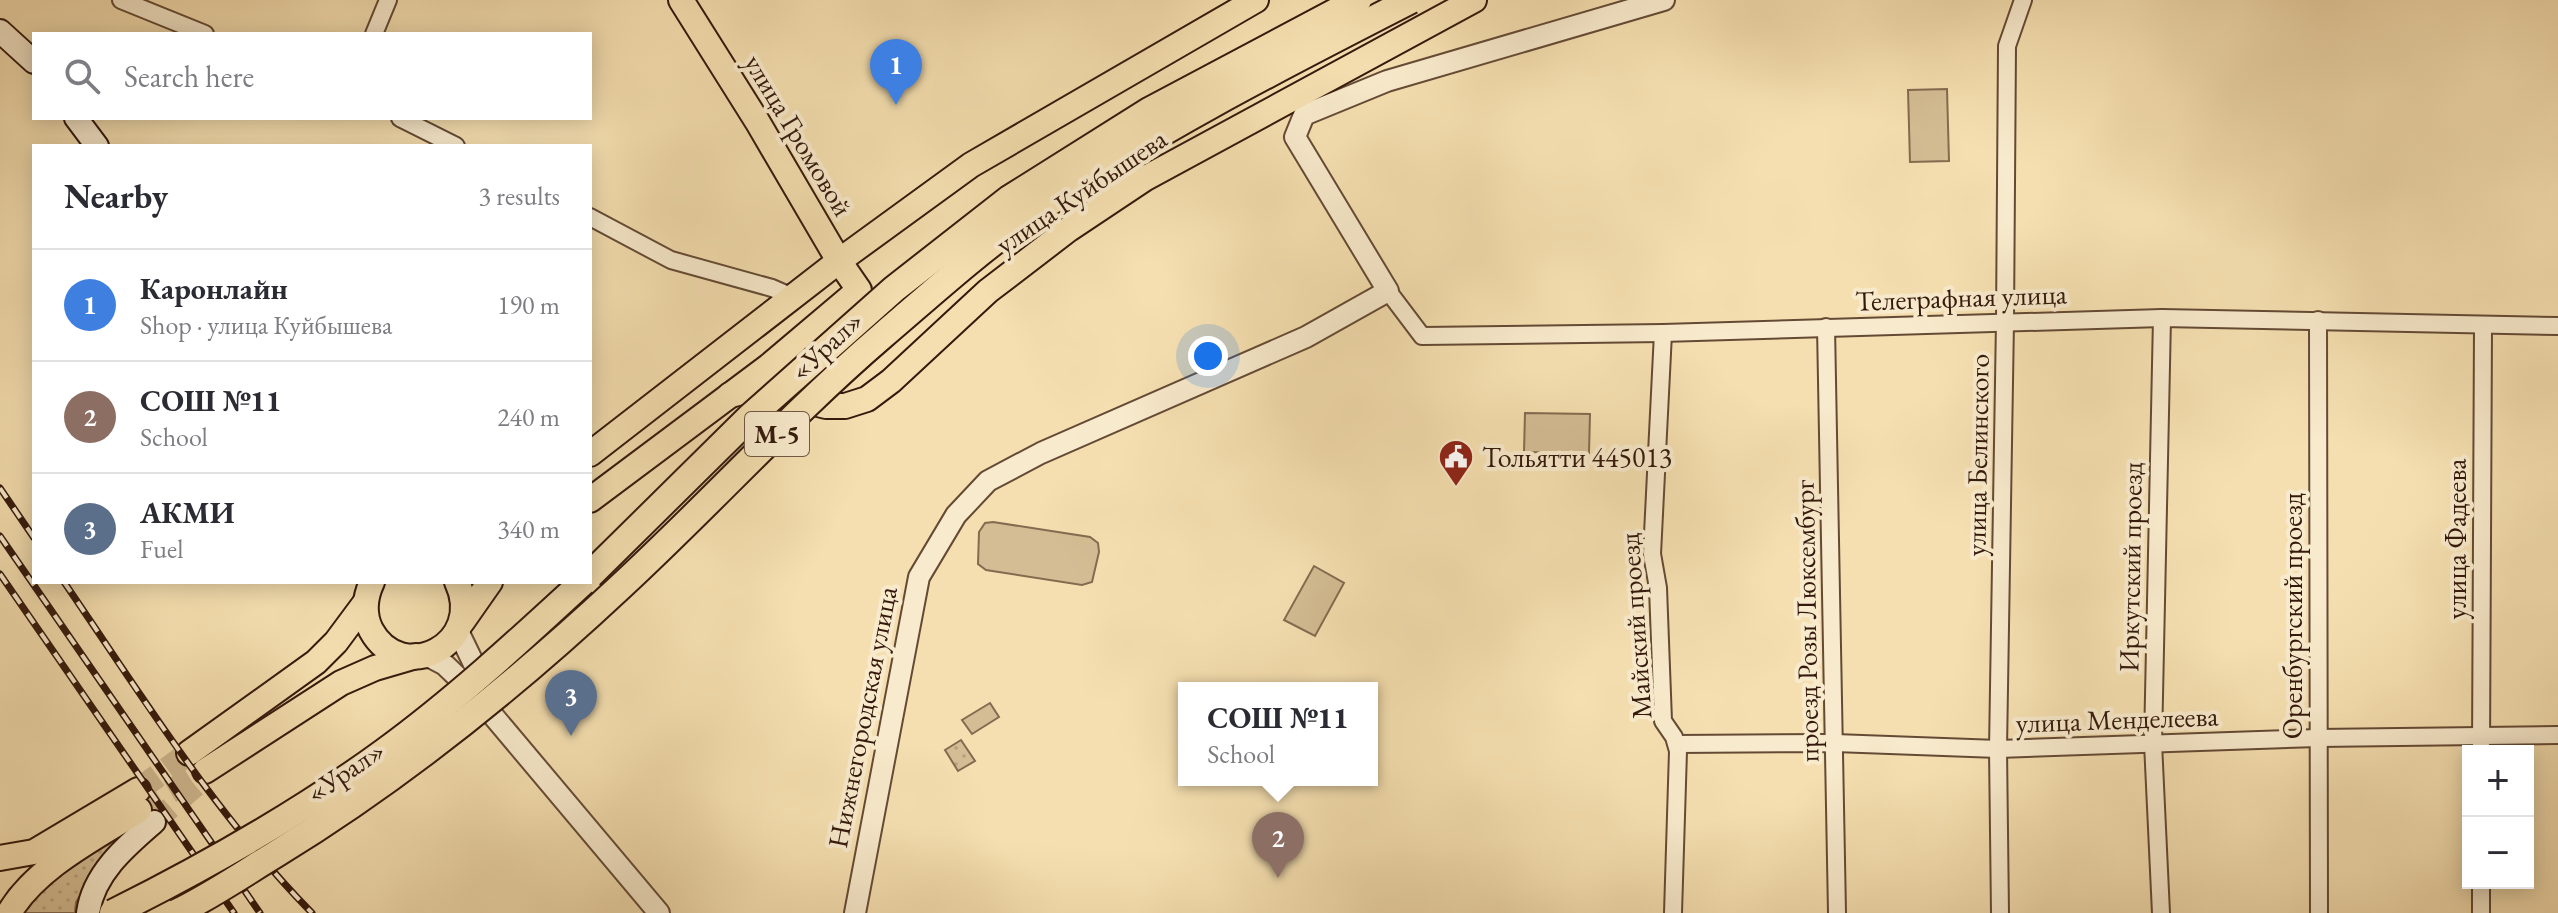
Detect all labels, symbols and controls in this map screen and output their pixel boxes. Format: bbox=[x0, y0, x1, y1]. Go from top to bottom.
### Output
search box bbox=[32, 32, 592, 120]
pin: 1 bbox=[870, 39, 922, 105]
street label: улица Громовой bbox=[737, 47, 862, 223]
icon: search bbox=[60, 54, 104, 98]
text: Search here bbox=[124, 57, 254, 96]
street label: улица Куйбышева bbox=[988, 120, 1174, 262]
text: Nearby bbox=[64, 174, 168, 218]
text: 3 results bbox=[479, 179, 560, 213]
text: Каронлайн bbox=[140, 269, 288, 308]
street label: Телеграфная улица bbox=[1855, 275, 2068, 319]
text: 1 bbox=[83, 288, 97, 322]
text: 190 m bbox=[497, 288, 560, 322]
street label: «Урал» bbox=[782, 302, 870, 388]
text: Shop · улица Куйбышева bbox=[140, 308, 392, 342]
your location bbox=[1188, 336, 1228, 376]
street label: улица Белинского bbox=[1957, 353, 1997, 557]
text: СОШ №11 bbox=[140, 381, 281, 420]
text: 2 bbox=[83, 400, 97, 434]
text: 240 m bbox=[497, 400, 560, 434]
road number: М-5 bbox=[745, 412, 809, 456]
text: School bbox=[140, 420, 208, 454]
public building icon: Тольятти 445013 bbox=[1437, 438, 1475, 488]
place label: Тольятти 445013 bbox=[1482, 439, 1672, 475]
street label: улица Фадеева bbox=[2438, 458, 2474, 619]
street label: Иркутский проезд bbox=[2110, 461, 2150, 672]
street label: проезд Розы Люксембург bbox=[1786, 479, 1826, 763]
street label: Оренбургский проезд bbox=[2274, 492, 2310, 739]
text: АКМИ bbox=[140, 493, 235, 532]
text: 3 bbox=[83, 512, 97, 546]
text: 340 m bbox=[497, 512, 560, 546]
street label: Майский проезд bbox=[1611, 531, 1659, 720]
text: Fuel bbox=[140, 532, 183, 566]
street label: Нижнегородская улица bbox=[819, 582, 905, 851]
pin: 3 bbox=[545, 670, 597, 736]
popup bbox=[1178, 682, 1378, 786]
street label: улица Менделеева bbox=[2015, 697, 2220, 741]
text: СОШ №11 bbox=[1207, 698, 1349, 737]
street label: «Урал» bbox=[299, 732, 391, 810]
text: School bbox=[1207, 737, 1275, 771]
map controls bbox=[2462, 745, 2534, 889]
button: + bbox=[2462, 745, 2534, 817]
pin: 2 bbox=[1252, 812, 1304, 878]
button: − bbox=[2462, 817, 2534, 889]

